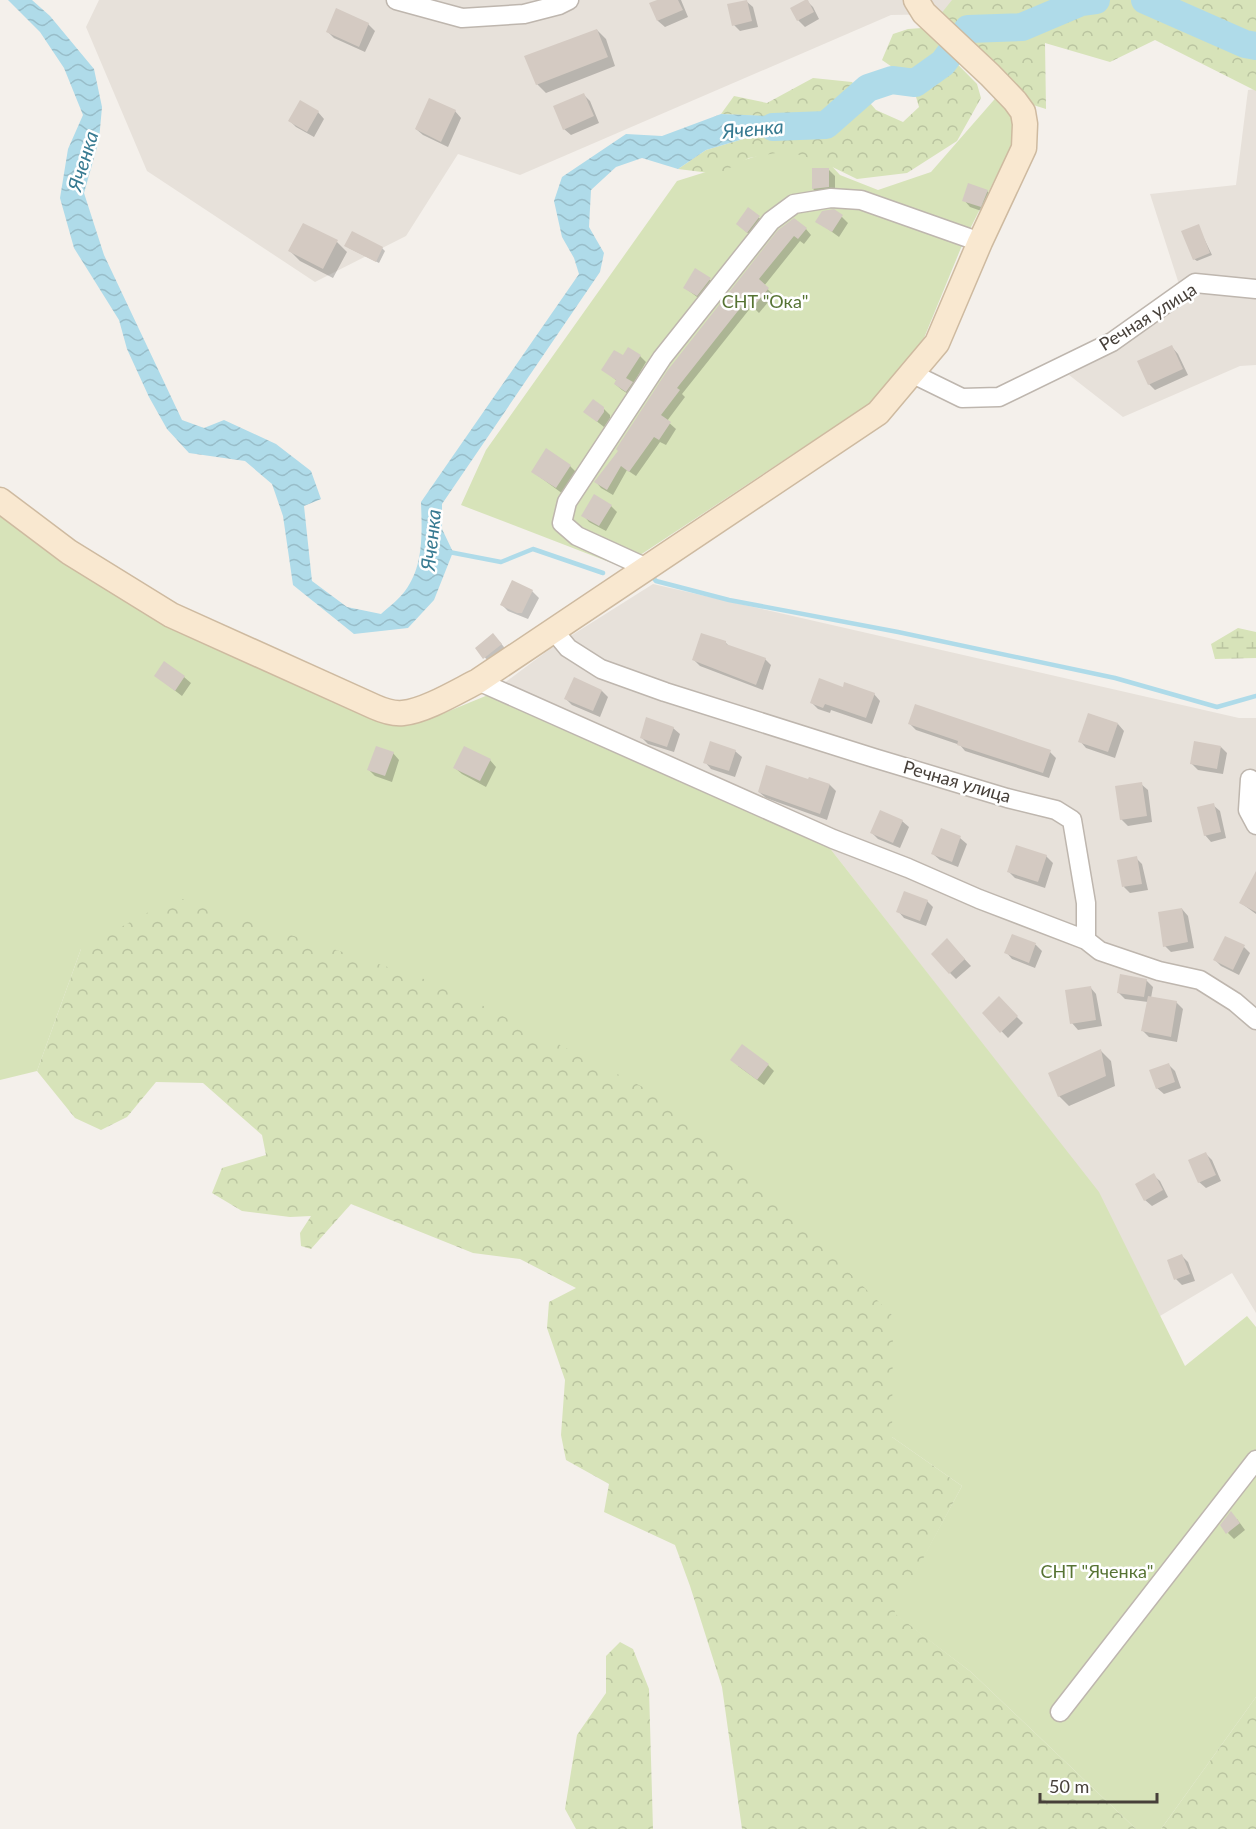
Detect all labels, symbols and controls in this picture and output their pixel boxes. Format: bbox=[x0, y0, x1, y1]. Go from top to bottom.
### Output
water label: Яченка bbox=[720, 113, 785, 143]
water label: Яченка bbox=[61, 128, 102, 195]
street label: Речная улица bbox=[1095, 277, 1200, 355]
park label: СНТ "Ока" bbox=[722, 290, 808, 312]
water label: Яченка bbox=[415, 508, 445, 573]
street label: Речная улица bbox=[901, 755, 1014, 807]
park label: СНТ "Яченка" bbox=[1040, 1560, 1154, 1582]
scale bar bbox=[1040, 1766, 1157, 1804]
text: 50 m bbox=[1049, 1775, 1089, 1797]

